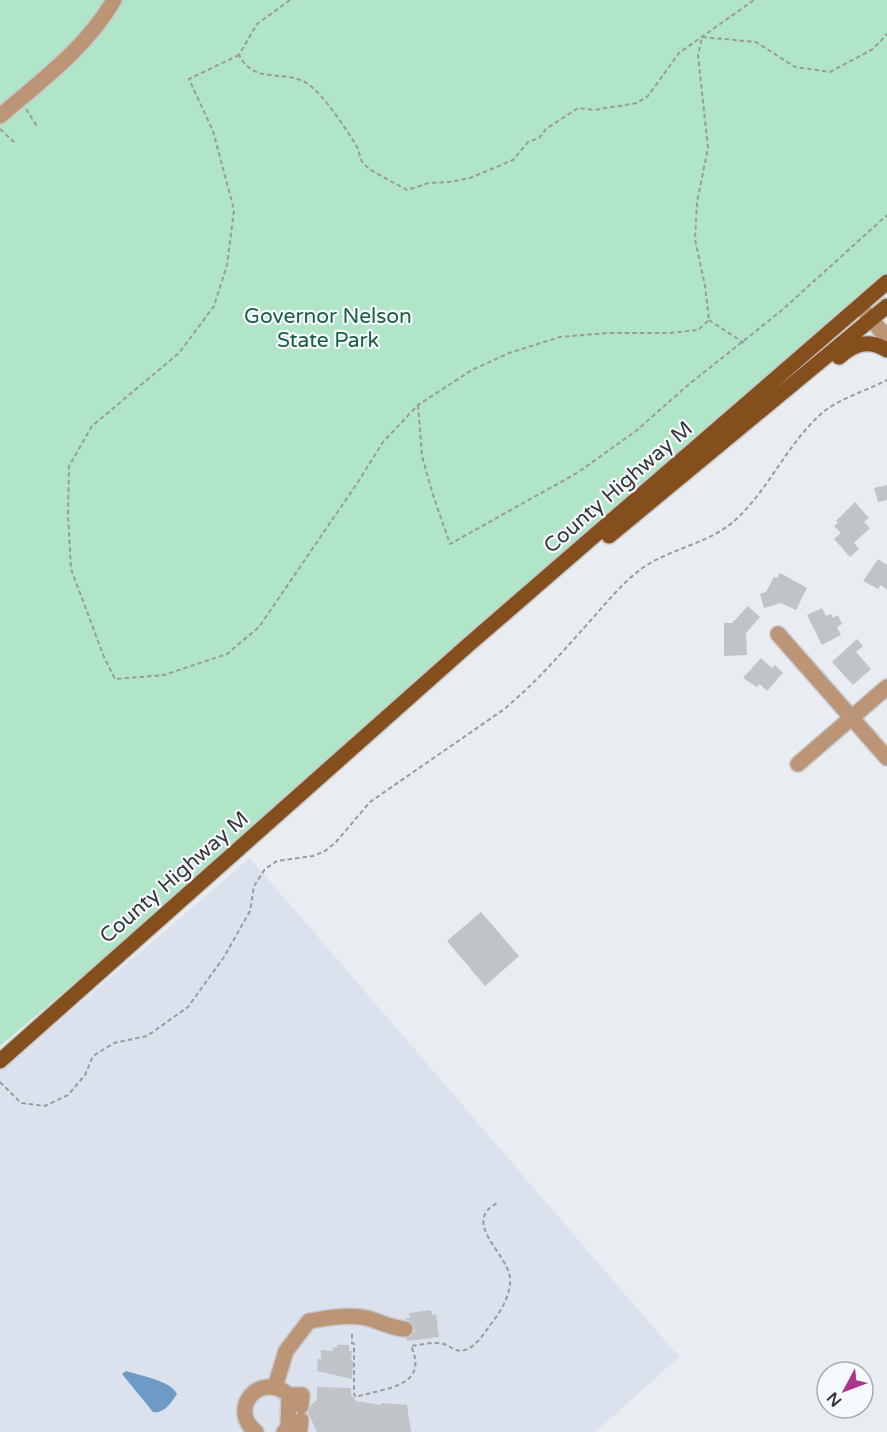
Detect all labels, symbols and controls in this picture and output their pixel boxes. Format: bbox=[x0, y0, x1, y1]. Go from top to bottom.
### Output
park label: Governor Nelson State Park bbox=[244, 304, 412, 353]
street label: County Highway M bbox=[539, 416, 698, 559]
street label: County Highway M bbox=[95, 806, 254, 949]
north arrow bbox=[815, 1360, 875, 1420]
text: N bbox=[823, 1388, 846, 1411]

